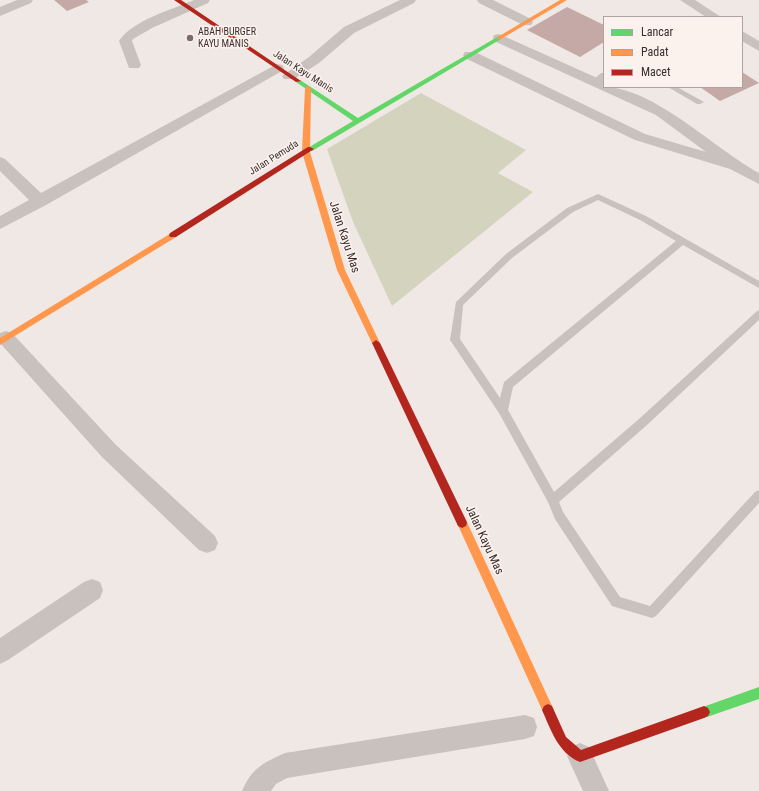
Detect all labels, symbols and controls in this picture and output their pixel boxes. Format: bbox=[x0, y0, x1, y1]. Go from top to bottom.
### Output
legend bbox=[603, 16, 743, 88]
text: Lancar bbox=[641, 25, 673, 39]
place label: ABAH BURGER KAYU MANIS bbox=[198, 26, 256, 50]
marker: ABAH BURGER KAYU MANIS bbox=[185, 33, 195, 43]
text: Padat bbox=[641, 45, 669, 59]
street label: Jalan Kayu Manis bbox=[271, 48, 335, 96]
text: Macet bbox=[641, 65, 671, 79]
street label: Jalan Pemuda bbox=[247, 138, 301, 178]
street label: Jalan Kayu Mas bbox=[326, 199, 362, 275]
street label: Jalan Kayu Mas bbox=[462, 503, 506, 577]

